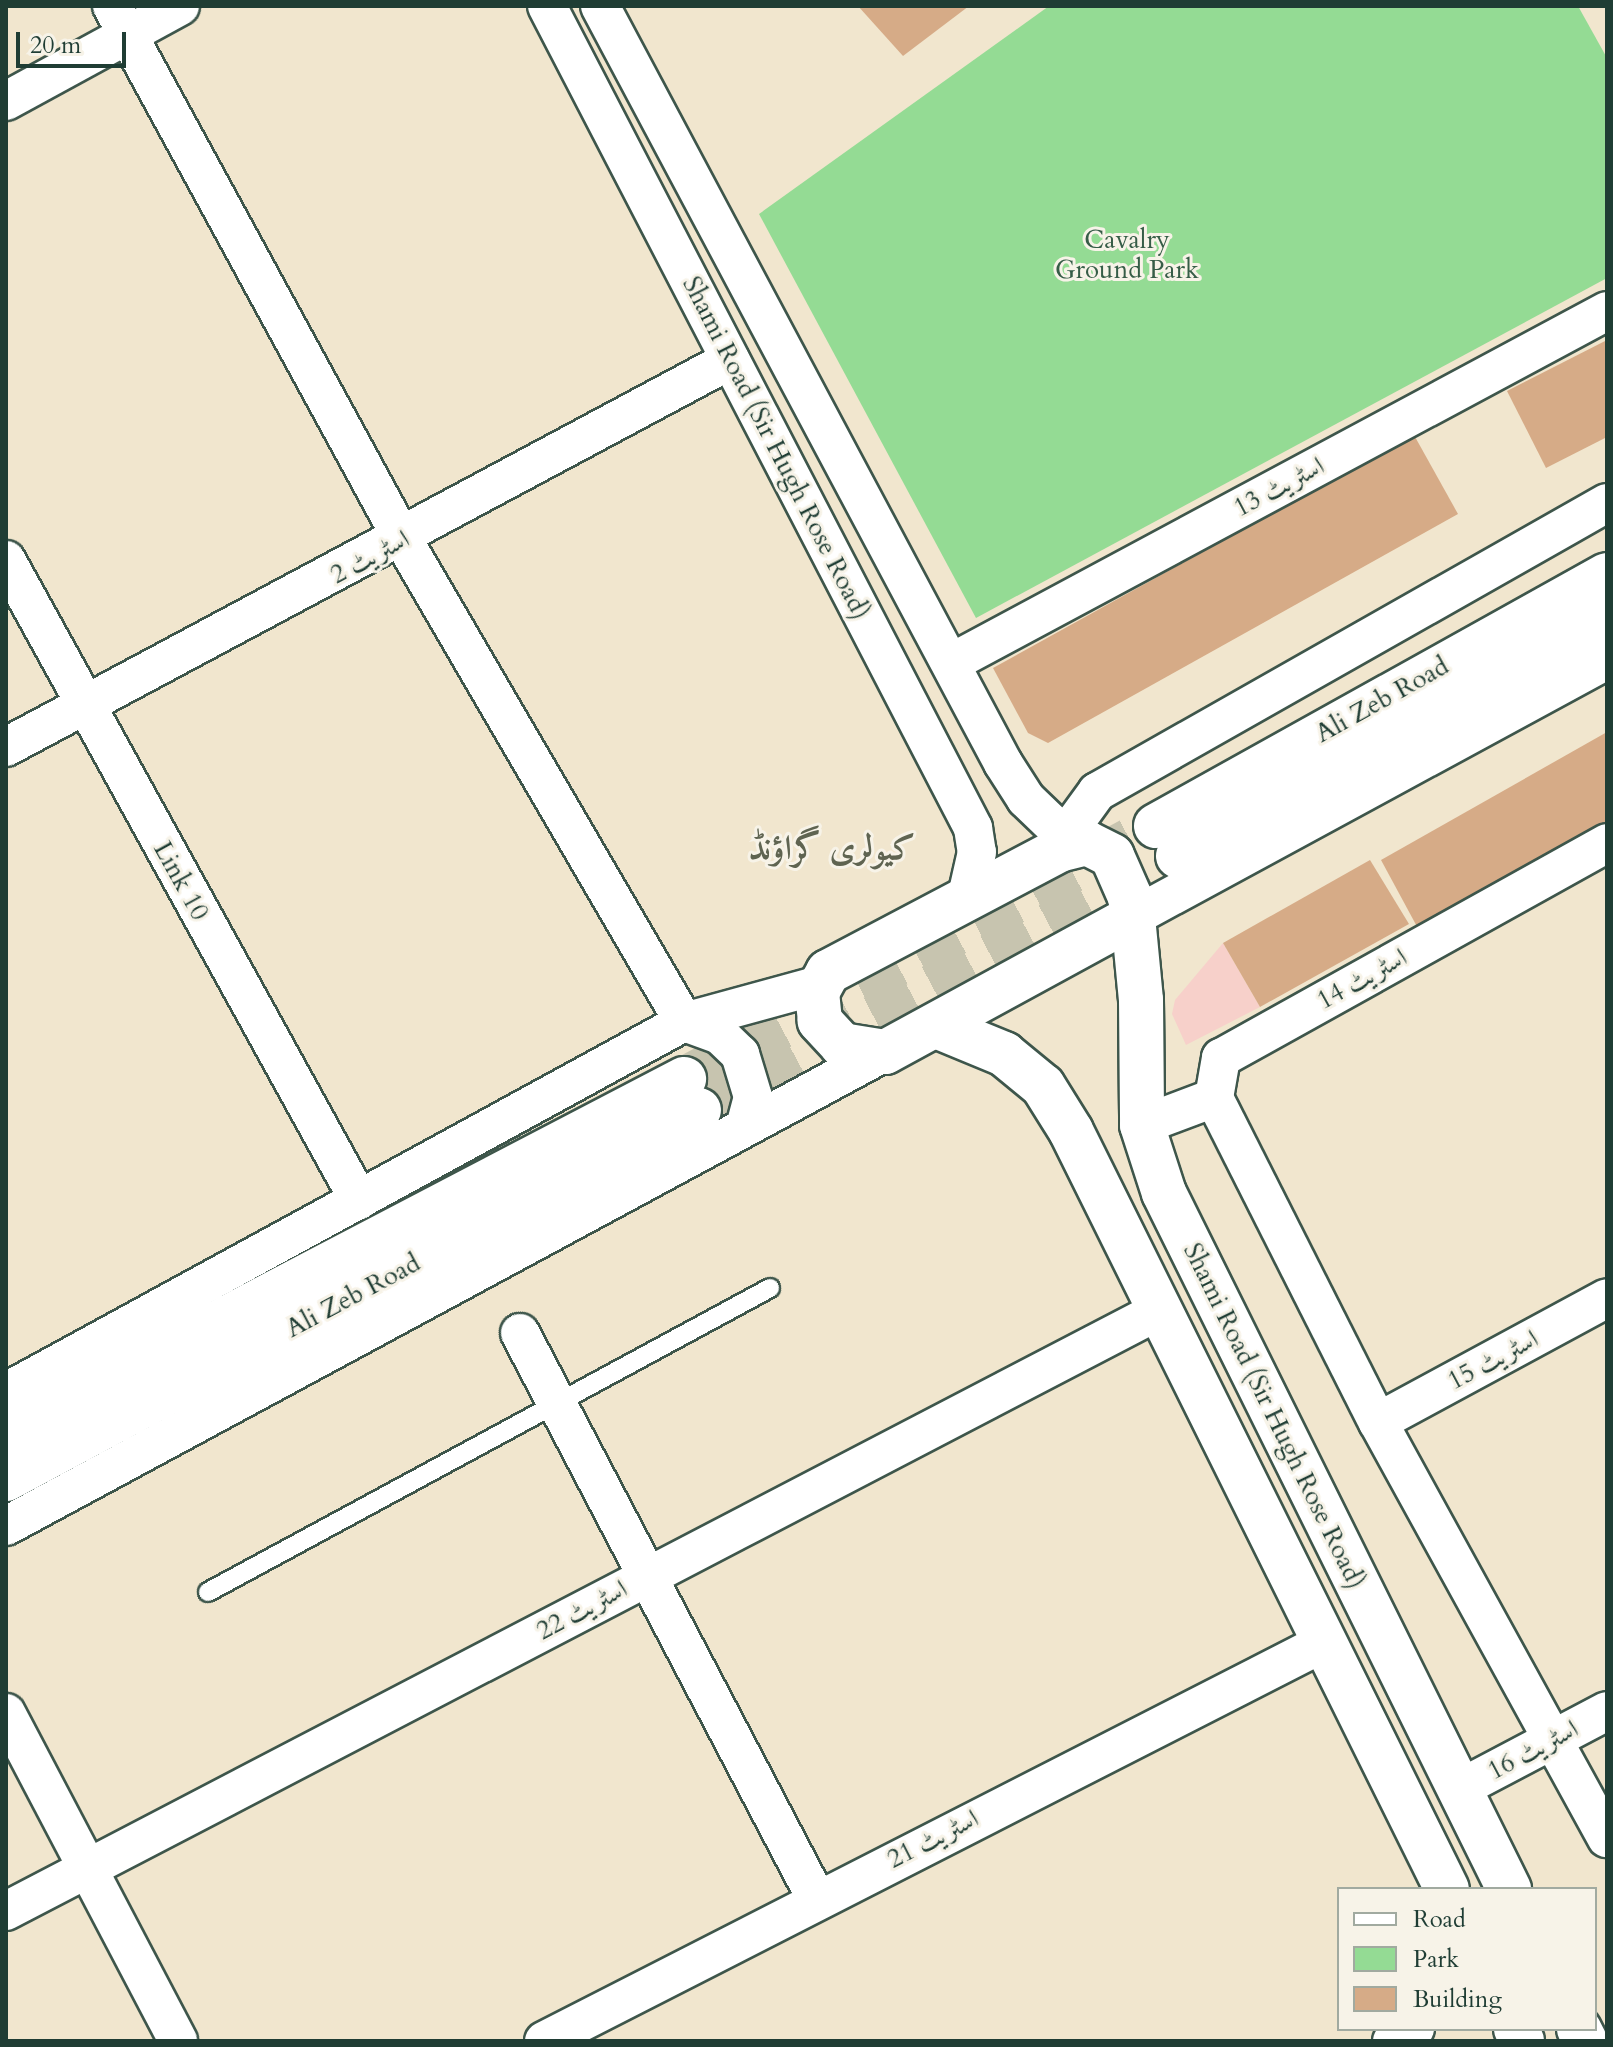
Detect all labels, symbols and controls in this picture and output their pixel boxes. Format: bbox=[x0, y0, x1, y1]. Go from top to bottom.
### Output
scale bar bbox=[20, 16, 130, 66]
text: 20 m bbox=[30, 29, 81, 62]
park label: Cavalry Ground Park bbox=[1055, 224, 1199, 286]
street label: Shami Road (Sir Hugh Rose Road) bbox=[676, 271, 876, 625]
street label: اسٹریٹ 13 bbox=[1228, 450, 1330, 524]
street label: اسٹریٹ 2 bbox=[325, 523, 415, 591]
street label: Ali Zeb Road bbox=[1310, 651, 1454, 749]
district label: کیولری گراؤنڈ bbox=[749, 829, 915, 869]
street label: Link 10 bbox=[147, 836, 215, 926]
street label: اسٹریٹ 14 bbox=[1311, 942, 1413, 1016]
street label: Shami Road (Sir Hugh Rose Road) bbox=[1177, 1238, 1371, 1594]
street label: Ali Zeb Road bbox=[280, 1248, 426, 1344]
street label: اسٹریٹ 15 bbox=[1442, 1323, 1544, 1397]
street label: اسٹریٹ 22 bbox=[531, 1573, 633, 1647]
street label: اسٹریٹ 16 bbox=[1482, 1713, 1584, 1787]
street label: اسٹریٹ 21 bbox=[882, 1803, 984, 1875]
legend bbox=[1337, 1887, 1597, 2031]
text: Road bbox=[1413, 1903, 1466, 1936]
text: Park bbox=[1413, 1943, 1459, 1976]
text: Building bbox=[1413, 1983, 1502, 2016]

